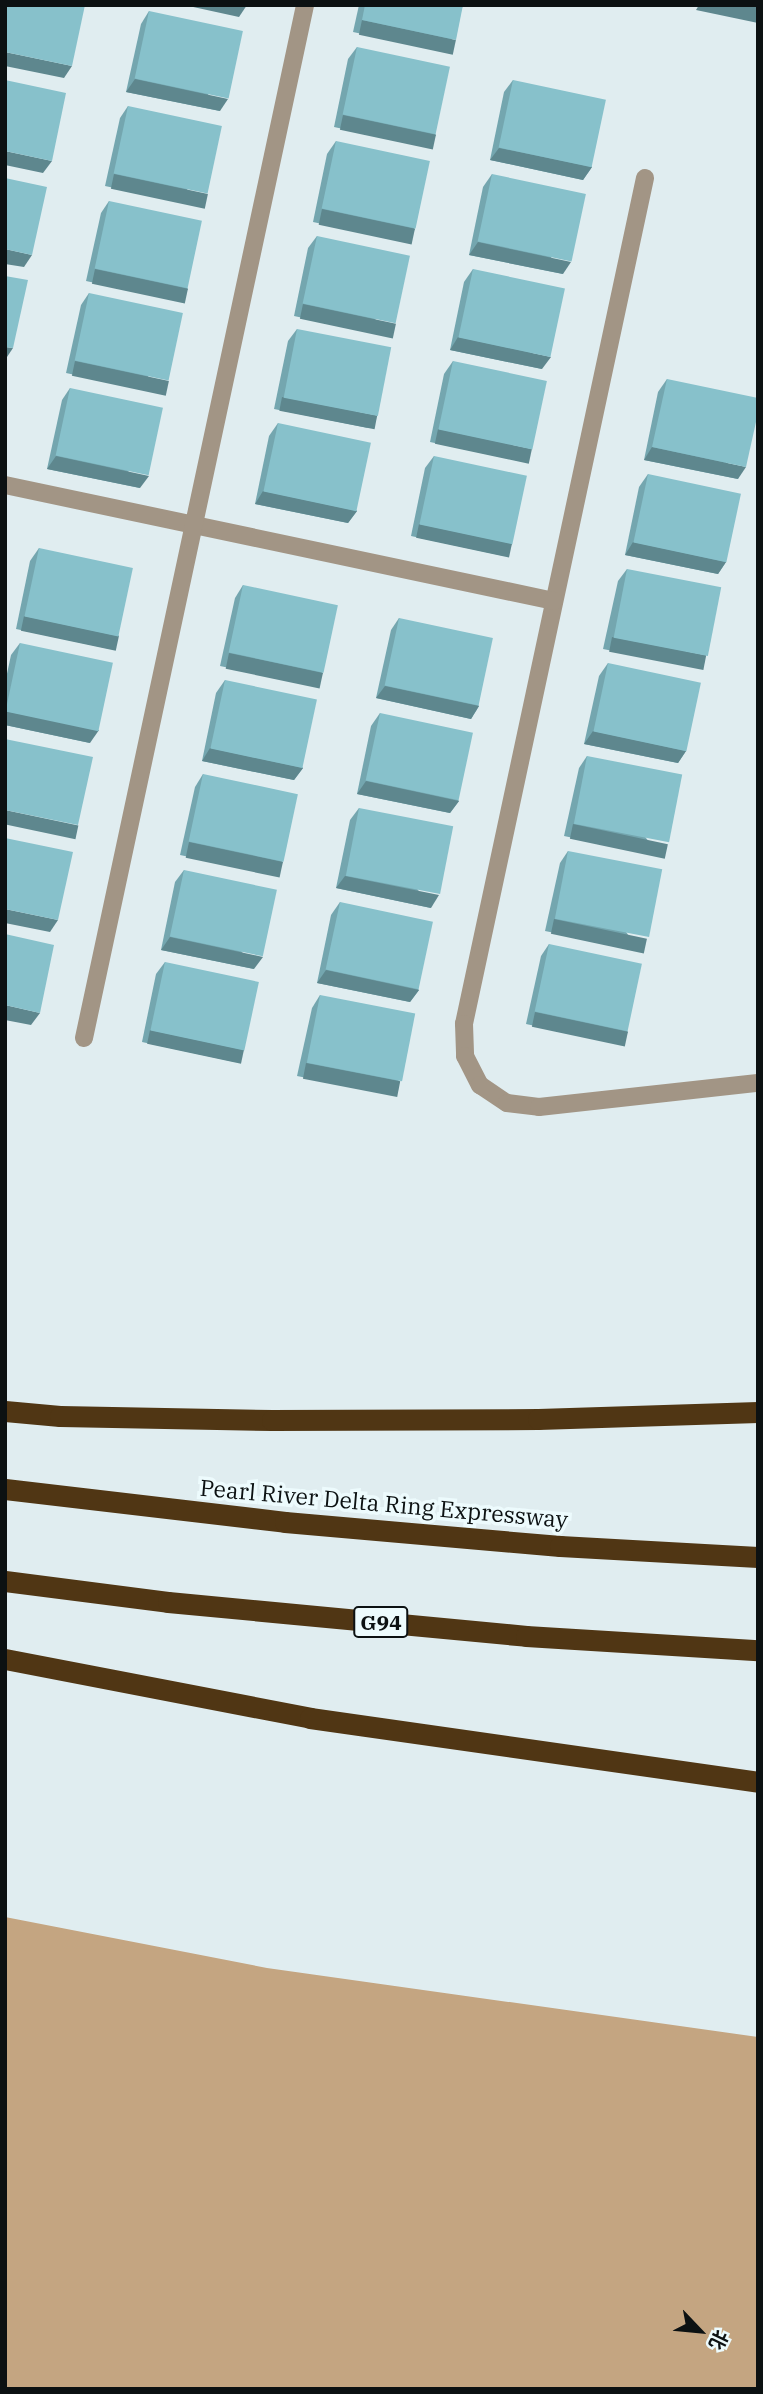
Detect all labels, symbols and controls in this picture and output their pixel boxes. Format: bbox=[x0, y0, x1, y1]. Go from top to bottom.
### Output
street label: Pearl River Delta Ring Expressway bbox=[199, 1473, 569, 1533]
road number: G94 bbox=[353, 1604, 409, 1640]
north arrow bbox=[665, 2296, 735, 2366]
text: 北 bbox=[704, 2326, 734, 2354]

